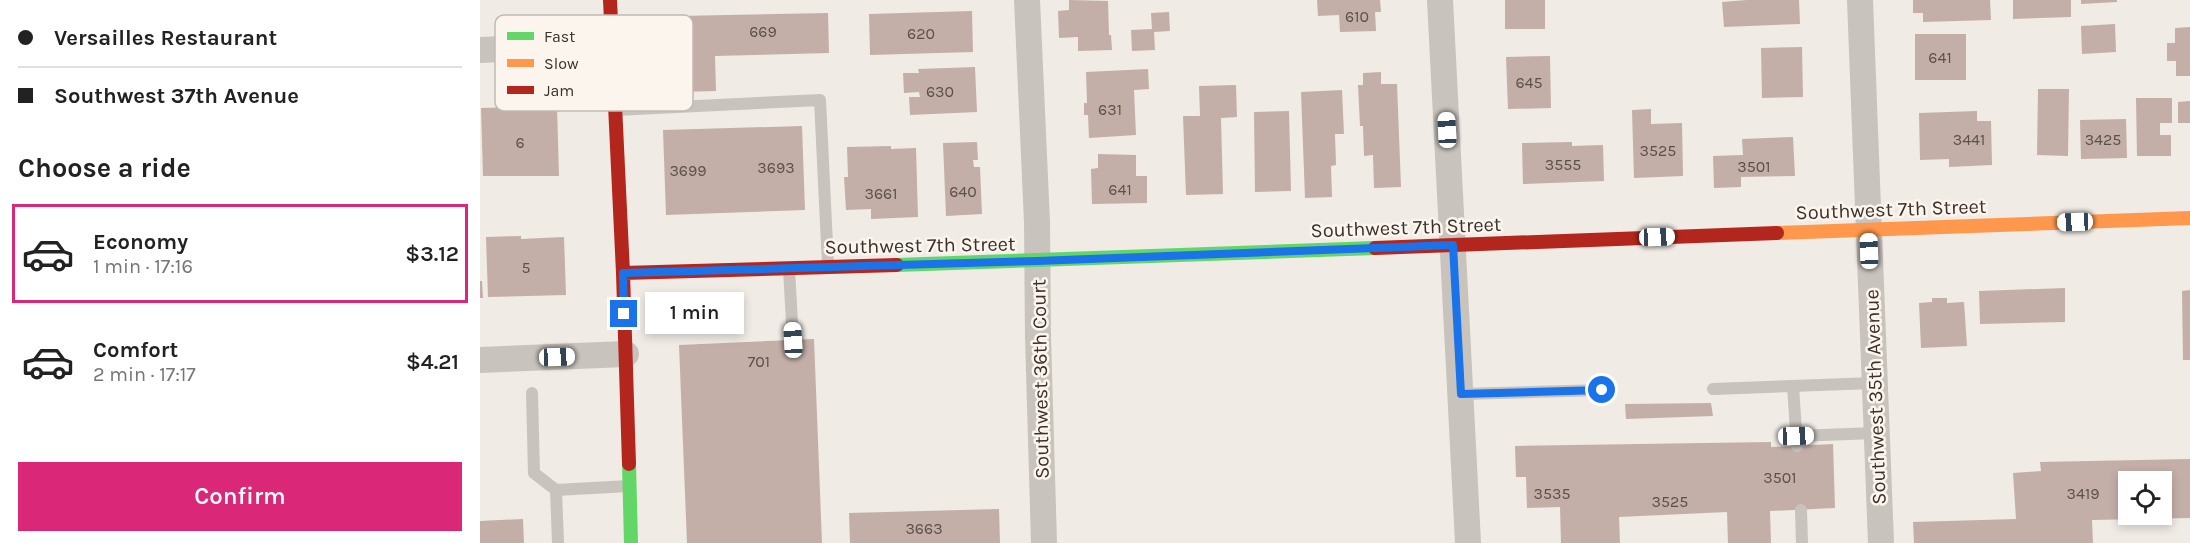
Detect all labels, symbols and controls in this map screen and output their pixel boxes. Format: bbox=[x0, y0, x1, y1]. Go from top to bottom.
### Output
house number: 610 bbox=[1345, 7, 1369, 26]
legend bbox=[495, 15, 693, 111]
house number: 669 bbox=[749, 22, 777, 41]
house number: 620 bbox=[907, 24, 935, 43]
text: Versailles Restaurant bbox=[54, 25, 277, 51]
text: Fast bbox=[544, 27, 575, 46]
house number: 641 bbox=[1928, 48, 1952, 67]
text: Slow bbox=[544, 54, 579, 73]
house number: 645 bbox=[1515, 73, 1543, 92]
text: Jam bbox=[544, 81, 574, 100]
house number: 630 bbox=[926, 82, 954, 101]
text: Southwest 37th Avenue bbox=[54, 83, 299, 109]
house number: 631 bbox=[1098, 100, 1122, 119]
car bbox=[1437, 112, 1457, 148]
house number: 3441 bbox=[1953, 130, 1985, 149]
house number: 3425 bbox=[2085, 130, 2121, 149]
house number: 6 bbox=[515, 133, 525, 152]
house number: 3525 bbox=[1640, 141, 1676, 160]
text: Choose a ride bbox=[18, 152, 191, 184]
house number: 3555 bbox=[1545, 155, 1581, 174]
house number: 3501 bbox=[1737, 157, 1771, 176]
house number: 3693 bbox=[757, 158, 795, 177]
house number: 3699 bbox=[669, 161, 707, 180]
house number: 641 bbox=[1108, 180, 1132, 199]
house number: 640 bbox=[949, 182, 977, 201]
house number: 3661 bbox=[864, 184, 898, 203]
street label: Southwest 7th Street bbox=[1795, 195, 1987, 224]
car bbox=[2057, 212, 2093, 232]
street label: Southwest 7th Street bbox=[1310, 213, 1502, 242]
icon: car bbox=[21, 227, 75, 281]
car bbox=[1639, 227, 1675, 247]
text: Economy bbox=[93, 229, 188, 255]
street label: Southwest 7th Street bbox=[824, 232, 1016, 259]
car bbox=[1859, 233, 1879, 269]
text: $3.12 bbox=[405, 241, 459, 267]
text: 1 min · 17:16 bbox=[93, 255, 193, 278]
house number: 5 bbox=[521, 258, 531, 277]
street label: Southwest 36th Court bbox=[1027, 278, 1054, 479]
street label: Southwest 35th Avenue bbox=[1860, 289, 1891, 505]
callout: 1 min bbox=[645, 293, 744, 335]
route end bbox=[610, 300, 637, 327]
text: 1 min bbox=[670, 301, 719, 324]
car bbox=[783, 322, 803, 358]
icon: car bbox=[21, 335, 75, 389]
text: Comfort bbox=[93, 337, 178, 363]
car bbox=[539, 347, 575, 367]
text: $4.21 bbox=[406, 349, 459, 375]
house number: 701 bbox=[748, 352, 770, 371]
text: 2 min · 17:17 bbox=[93, 363, 196, 386]
route start bbox=[1588, 376, 1615, 403]
car bbox=[1778, 426, 1814, 446]
button: Confirm bbox=[18, 462, 462, 531]
house number: 3501 bbox=[1763, 468, 1797, 487]
map controls bbox=[2118, 471, 2172, 525]
button: locate bbox=[2118, 471, 2172, 525]
house number: 3535 bbox=[1534, 484, 1570, 503]
house number: 3419 bbox=[2067, 484, 2099, 503]
house number: 3525 bbox=[1652, 492, 1688, 511]
house number: 3663 bbox=[905, 519, 943, 538]

